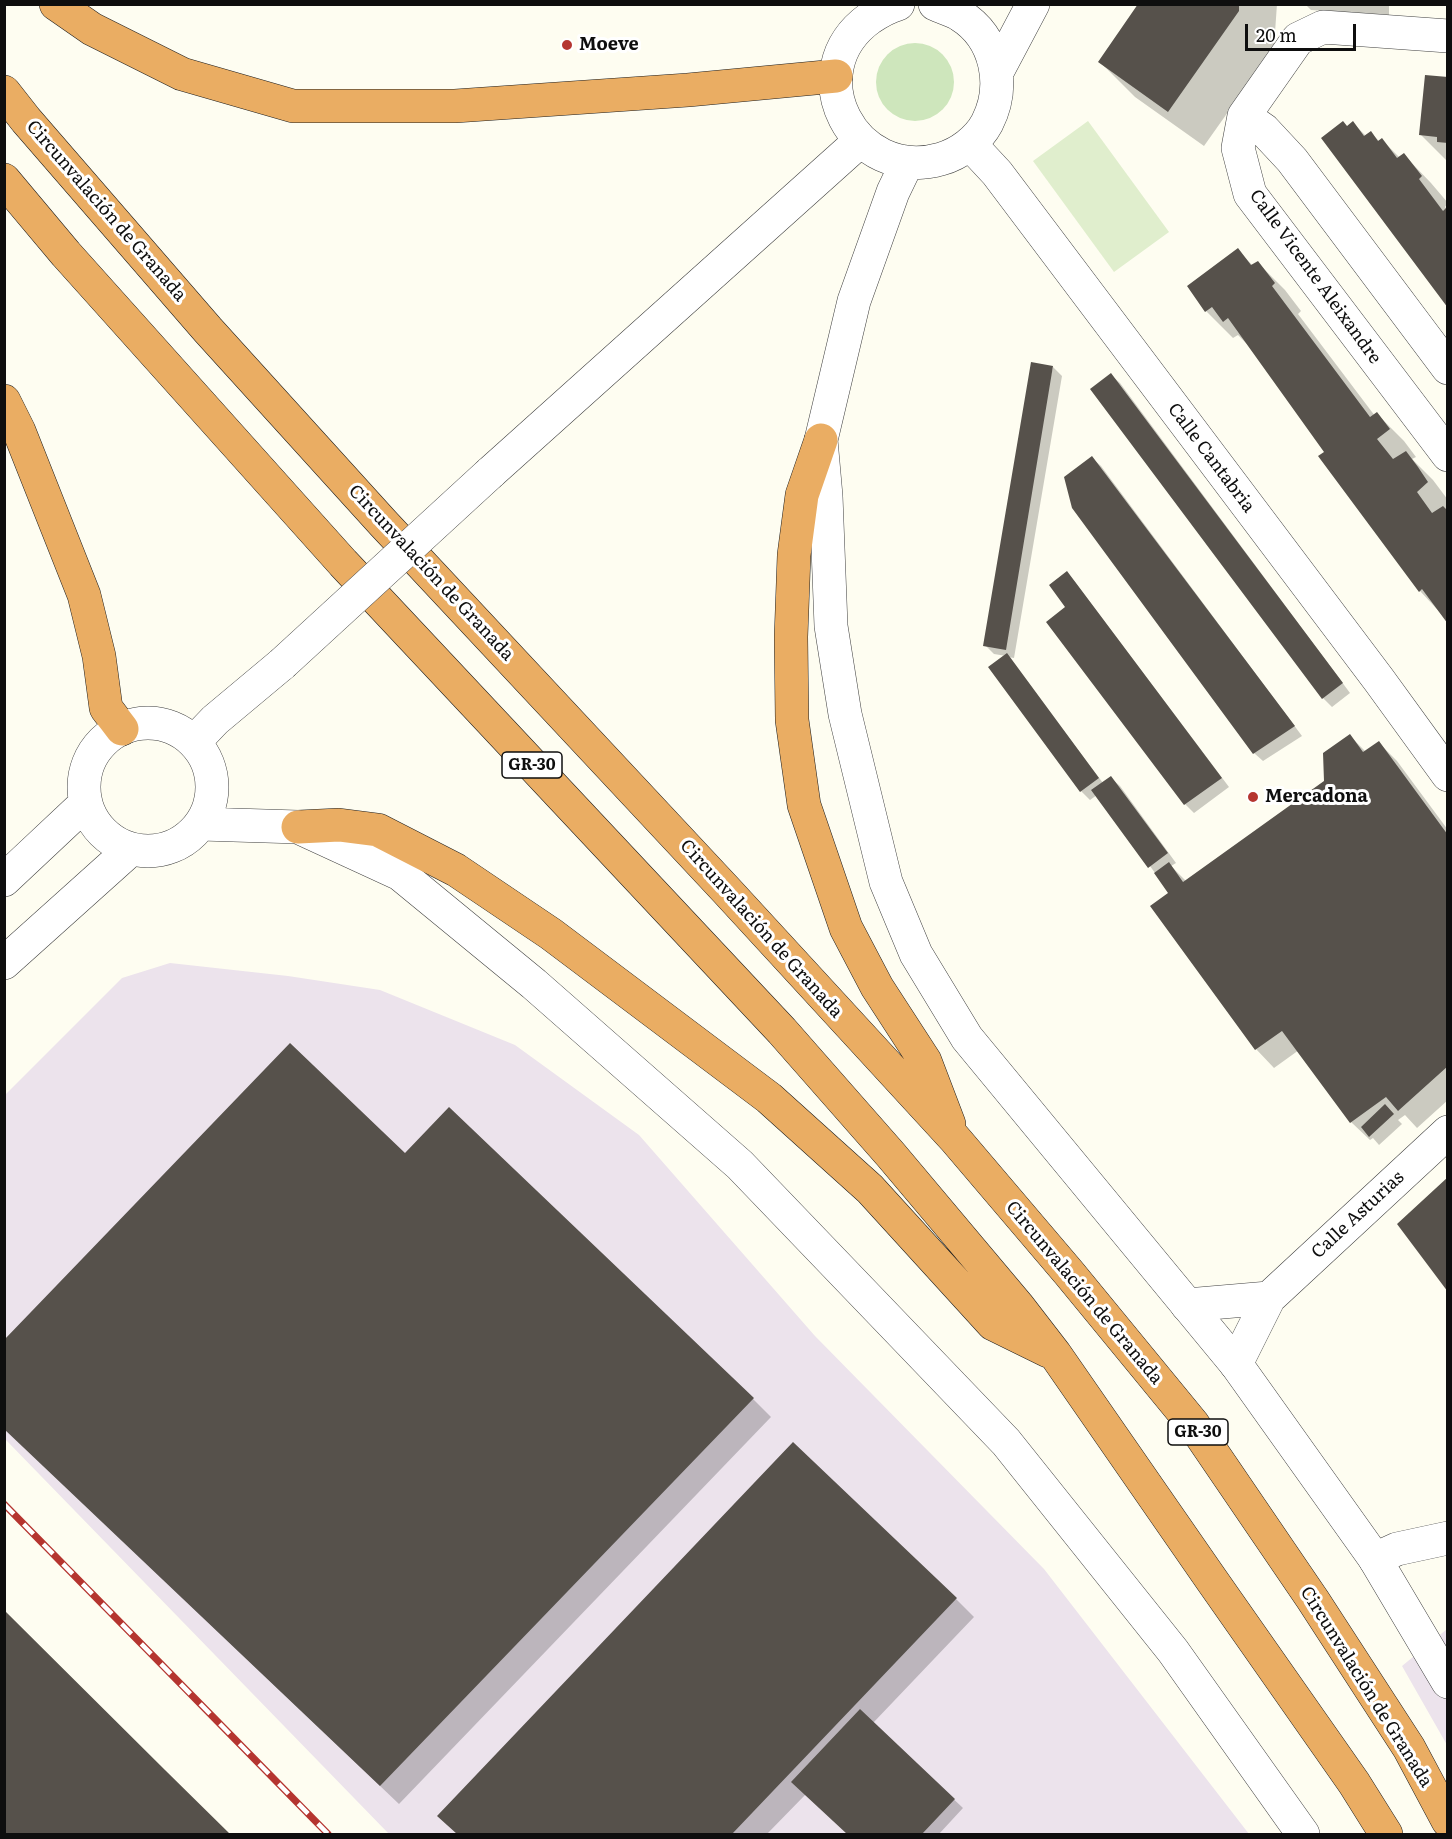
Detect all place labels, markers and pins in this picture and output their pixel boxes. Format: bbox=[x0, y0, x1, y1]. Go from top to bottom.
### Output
place label: Moeve bbox=[579, 34, 639, 56]
marker: Moeve bbox=[560, 38, 574, 52]
place label: Mercadona bbox=[1265, 786, 1368, 808]
marker: Mercadona bbox=[1246, 790, 1260, 804]

